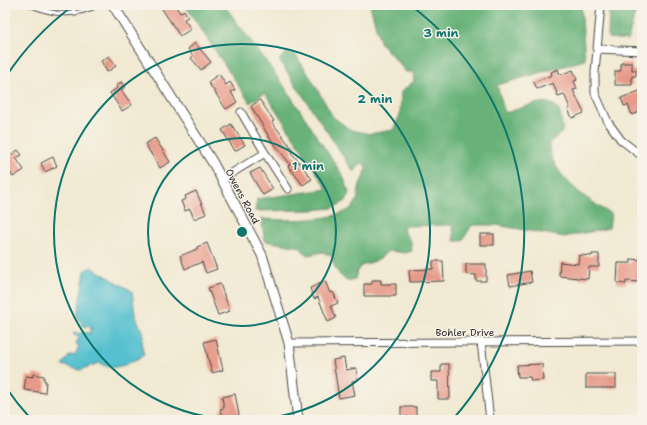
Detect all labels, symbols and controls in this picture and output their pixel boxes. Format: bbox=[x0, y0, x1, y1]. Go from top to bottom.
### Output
text: 3 min bbox=[424, 25, 459, 41]
text: 2 min bbox=[358, 91, 393, 107]
text: 1 min bbox=[292, 158, 324, 174]
street label: Owens Road bbox=[223, 166, 263, 227]
centre of rings bbox=[235, 225, 249, 239]
street label: Bohler Drive bbox=[435, 326, 495, 339]

